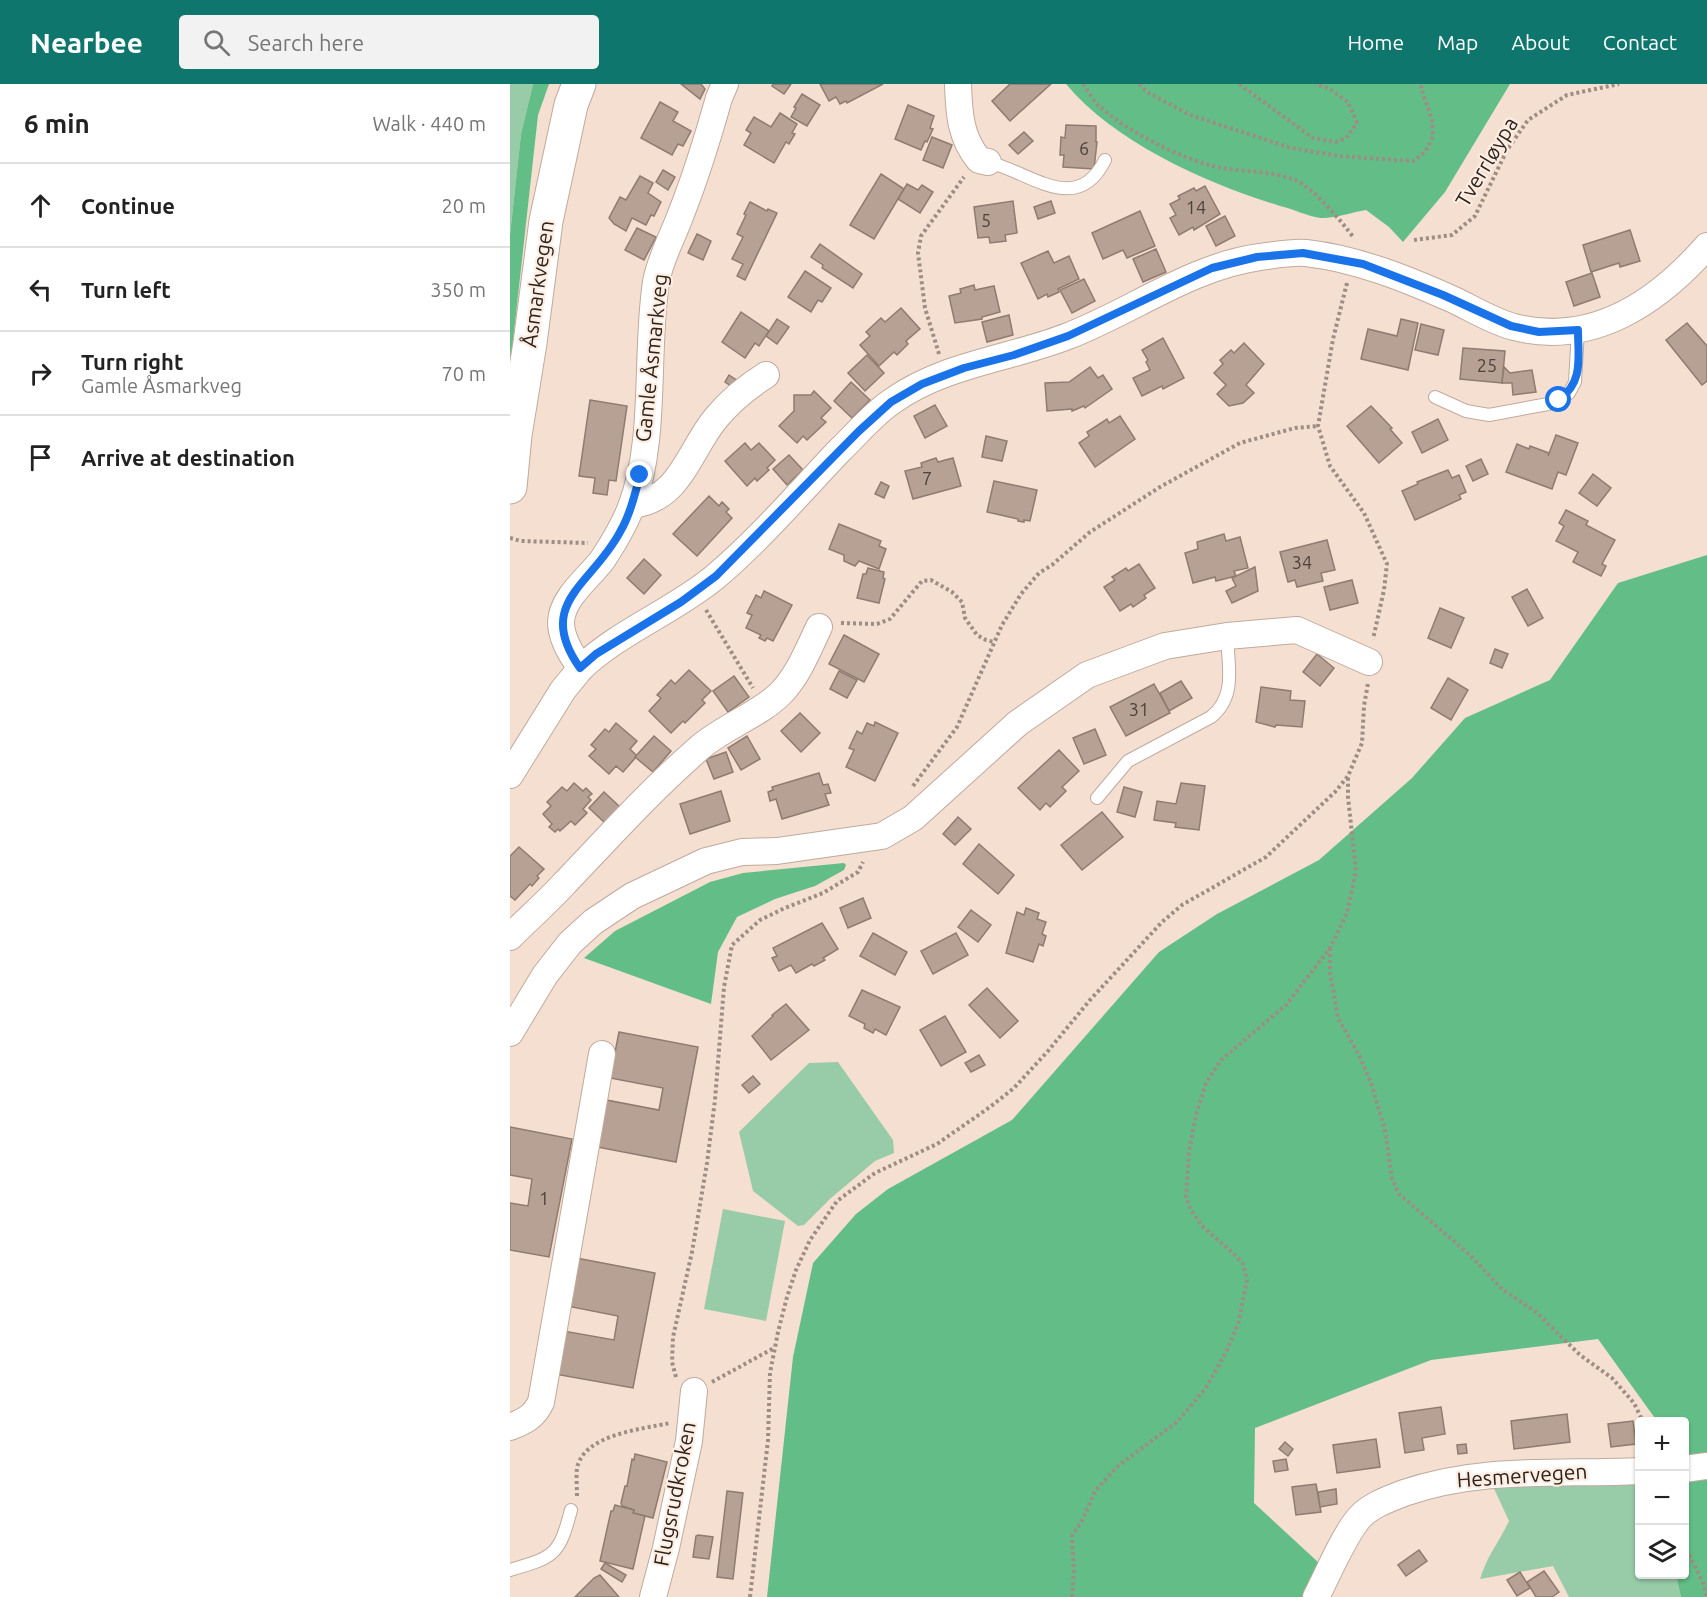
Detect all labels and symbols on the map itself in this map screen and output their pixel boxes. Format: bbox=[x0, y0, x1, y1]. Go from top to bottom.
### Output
street label: Tverrløypa bbox=[1450, 112, 1522, 211]
house number: 6 bbox=[1079, 138, 1089, 158]
house number: 14 bbox=[1186, 197, 1206, 217]
house number: 5 bbox=[981, 210, 991, 230]
street label: Åsmarkvegen bbox=[516, 219, 558, 349]
street label: Gamle Åsmarkveg bbox=[630, 273, 672, 443]
house number: 25 bbox=[1477, 355, 1497, 375]
route start bbox=[1545, 386, 1571, 412]
route end bbox=[626, 461, 652, 487]
house number: 7 bbox=[922, 468, 932, 488]
house number: 34 bbox=[1292, 552, 1312, 572]
house number: 31 bbox=[1129, 699, 1149, 719]
house number: 1 bbox=[539, 1188, 549, 1208]
street label: Flugsrudkroken bbox=[648, 1420, 700, 1568]
street label: Hesmervegen bbox=[1456, 1458, 1588, 1492]

